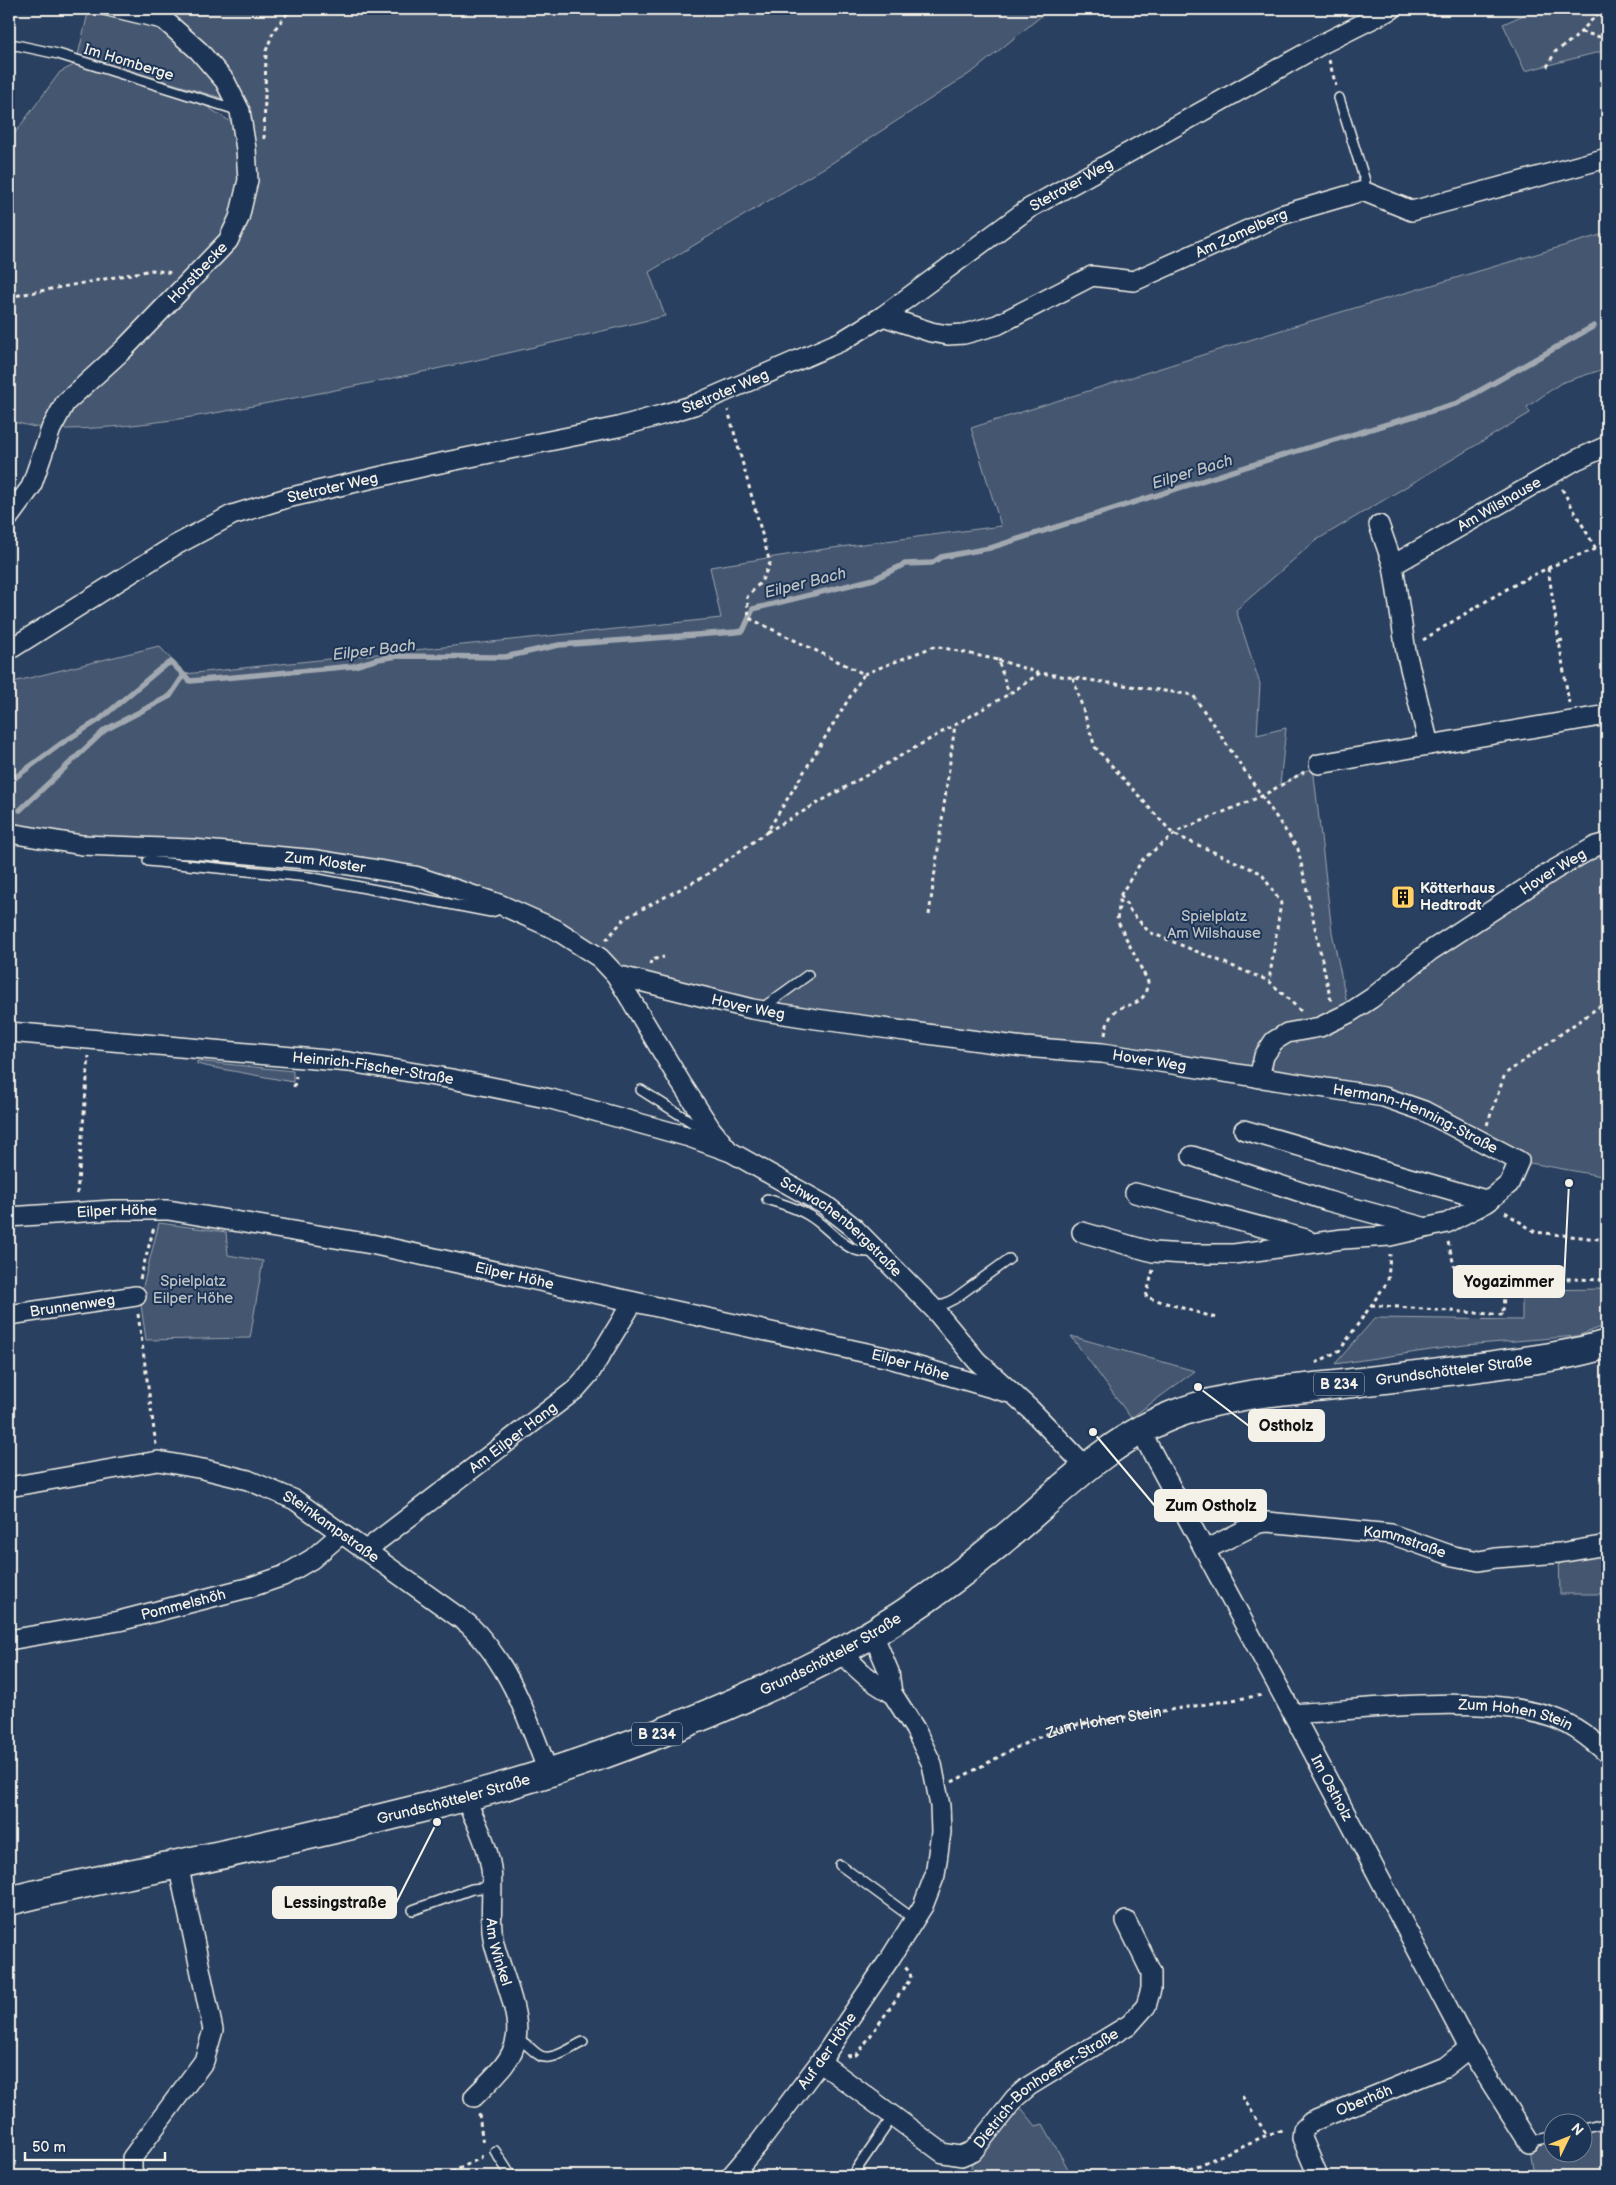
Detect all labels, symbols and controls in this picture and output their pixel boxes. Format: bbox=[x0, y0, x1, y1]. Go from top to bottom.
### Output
street label: Im Homberge bbox=[82, 40, 176, 85]
street label: Stetroter Weg bbox=[1026, 154, 1116, 216]
street label: Am Zamelberg bbox=[1192, 205, 1290, 262]
street label: Horstbecke bbox=[164, 238, 232, 308]
street label: Stetroter Weg bbox=[680, 365, 772, 418]
water label: Eilper Bach bbox=[1150, 451, 1235, 494]
street label: Stetroter Weg bbox=[285, 468, 380, 508]
street label: Am Wilshause bbox=[1454, 473, 1545, 536]
water label: Eilper Bach bbox=[763, 564, 848, 603]
water label: Eilper Bach bbox=[332, 636, 417, 665]
street label: Hover Weg bbox=[1516, 845, 1590, 900]
street label: Zum Kloster bbox=[283, 848, 367, 878]
place label: Kötterhaus Hedtrodt bbox=[1420, 879, 1495, 915]
building icon: Kötterhaus Hedtrodt bbox=[1390, 884, 1416, 910]
park label: Spielplatz Am Wilshause bbox=[1167, 907, 1261, 943]
street label: Hover Weg bbox=[709, 990, 786, 1024]
street label: Hover Weg bbox=[1111, 1046, 1188, 1076]
street label: Heinrich-Fischer-Straße bbox=[292, 1048, 455, 1089]
street label: Hermann-Henning-Straße bbox=[1332, 1080, 1501, 1158]
street label: Schwachenbergstraße bbox=[777, 1173, 906, 1281]
street label: Eilper Höhe bbox=[76, 1201, 157, 1222]
street label: Eilper Höhe bbox=[473, 1258, 556, 1294]
callout: Yogazimmer bbox=[1454, 1266, 1564, 1297]
park label: Spielplatz Eilper Höhe bbox=[153, 1272, 233, 1308]
text: Yogazimmer bbox=[1464, 1273, 1555, 1292]
street label: Brunnenweg bbox=[29, 1290, 116, 1322]
street label: Eilper Höhe bbox=[870, 1345, 952, 1385]
street label: Grundschötteler Straße bbox=[1375, 1351, 1533, 1390]
road number: B 234 bbox=[1314, 1372, 1364, 1396]
street label: Am Eilper Hang bbox=[465, 1398, 561, 1478]
callout: Ostholz bbox=[1249, 1410, 1324, 1441]
text: Ostholz bbox=[1259, 1417, 1313, 1436]
street label: Steinkampstraße bbox=[280, 1487, 383, 1567]
callout: Zum Ostholz bbox=[1155, 1490, 1266, 1521]
text: Zum Ostholz bbox=[1165, 1497, 1257, 1516]
street label: Kammstraße bbox=[1362, 1522, 1449, 1563]
street label: Pommelshöh bbox=[139, 1585, 228, 1625]
street label: Grundschötteler Straße bbox=[757, 1609, 905, 1700]
street label: Zum Hohen Stein bbox=[1457, 1695, 1576, 1735]
street label: Zum Hohen Stein bbox=[1043, 1702, 1163, 1744]
road number: B 234 bbox=[632, 1722, 682, 1746]
street label: Im Ostholz bbox=[1306, 1752, 1357, 1825]
street label: Grundschötteler Straße bbox=[375, 1770, 533, 1829]
callout: Lessingstraße bbox=[273, 1887, 396, 1918]
text: Lessingstraße bbox=[284, 1894, 387, 1913]
street label: Am Winkel bbox=[481, 1918, 516, 1988]
street label: Auf der Höhe bbox=[794, 2009, 861, 2093]
street label: Dietrich-Bonhoeffer-Straße bbox=[970, 2024, 1122, 2152]
street label: Oberhöh bbox=[1333, 2081, 1395, 2121]
north arrow bbox=[1544, 2112, 1594, 2162]
text: N bbox=[1567, 2120, 1587, 2139]
scale bar bbox=[25, 2130, 165, 2162]
text: 50 m bbox=[32, 2138, 66, 2157]

